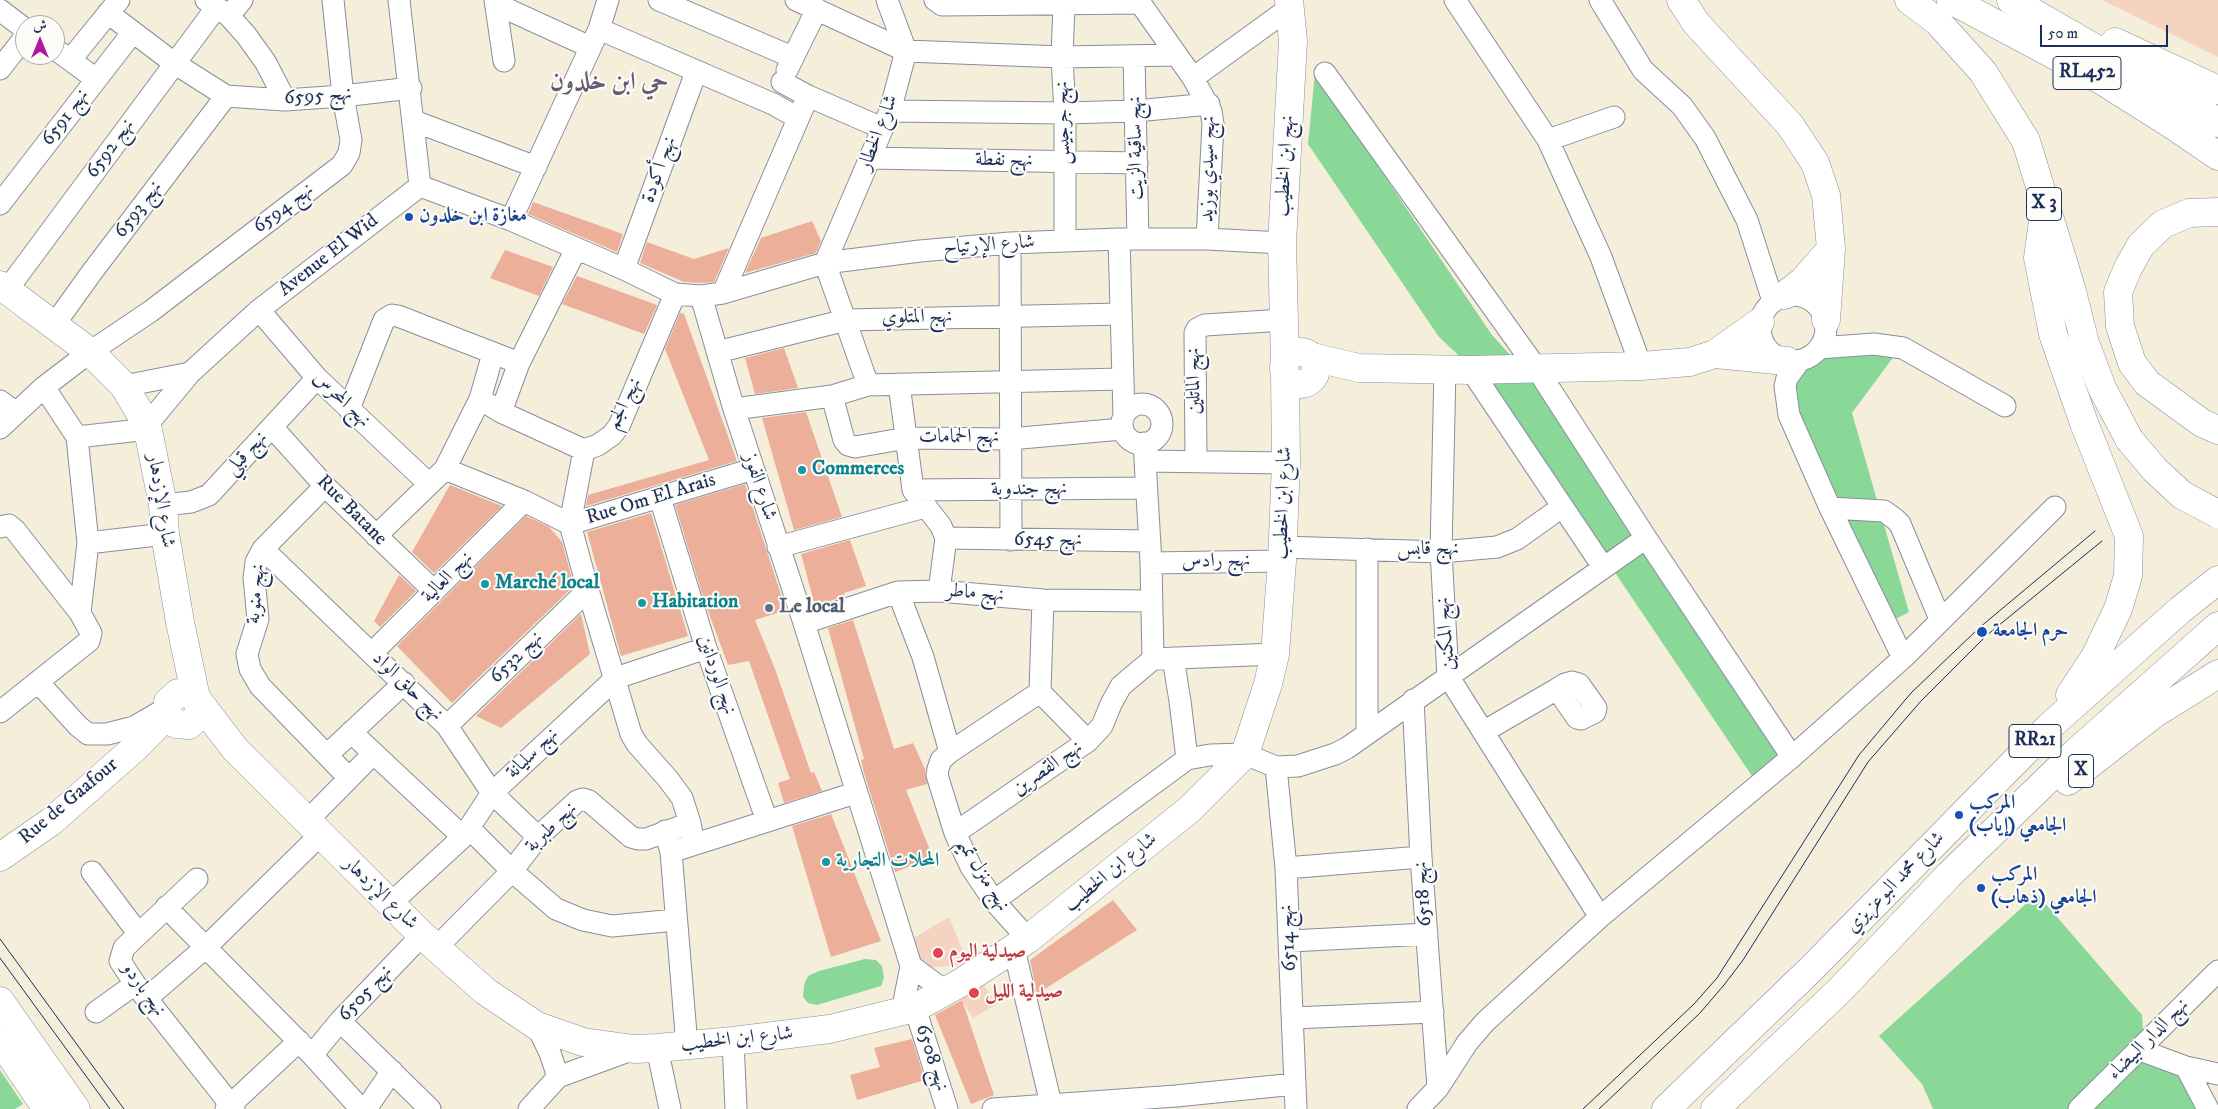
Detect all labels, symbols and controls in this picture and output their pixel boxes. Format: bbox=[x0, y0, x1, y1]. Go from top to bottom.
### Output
north arrow bbox=[15, 15, 65, 65]
scale bar bbox=[2043, 15, 2170, 47]
text: ش bbox=[33, 17, 47, 35]
text: 50 m bbox=[2048, 24, 2078, 43]
road number: RL452 bbox=[2053, 56, 2121, 90]
district label: حي ابن خلدون bbox=[550, 69, 668, 99]
street label: نهج جرجيس bbox=[1051, 81, 1077, 165]
street label: نهج 6595 bbox=[283, 83, 353, 111]
street label: نهج 6591 bbox=[37, 85, 95, 151]
street label: شارع الخطار bbox=[854, 92, 904, 174]
street label: نهج ساقية الزيت bbox=[1124, 96, 1150, 200]
street label: نهج 6592 bbox=[81, 115, 141, 183]
street label: نهج ابن الخطيب bbox=[1271, 115, 1301, 217]
street label: نهج سيدي بوزيد bbox=[1196, 116, 1222, 222]
street label: نهج أكودة bbox=[637, 134, 683, 206]
street label: نهج نفطة bbox=[975, 148, 1033, 174]
street label: نهج 6593 bbox=[110, 177, 168, 243]
street label: نهج 6594 bbox=[249, 178, 319, 240]
road number: X 3 bbox=[2026, 188, 2062, 220]
place label: مغازة ابن خلدون bbox=[419, 205, 527, 229]
street label: Avenue El Wid bbox=[274, 210, 384, 302]
marker: مغازة ابن خلدون bbox=[403, 211, 415, 223]
street label: شارع الإرتياح bbox=[942, 231, 1036, 261]
street label: نهج المتلوي bbox=[881, 305, 953, 331]
street label: نهج الماتلين bbox=[1182, 347, 1208, 415]
street label: نهج المحرس bbox=[307, 367, 375, 433]
street label: نهج الجم bbox=[602, 374, 648, 434]
street label: نهج الحمامات bbox=[919, 426, 999, 450]
street label: نهج قبلي bbox=[221, 427, 273, 481]
street label: شارع ابن الخطيب bbox=[1270, 446, 1298, 560]
street label: شارع الفوز bbox=[737, 450, 781, 524]
street label: شارع الإزدهار bbox=[141, 452, 179, 550]
place label: Commerces bbox=[812, 458, 904, 482]
marker: Commerces bbox=[796, 464, 808, 476]
street label: Rue Om El Arais bbox=[583, 469, 719, 531]
street label: Rue Batane bbox=[311, 471, 391, 551]
street label: نهج جندوبة bbox=[991, 477, 1067, 503]
street label: نهج 6545 bbox=[1014, 529, 1082, 553]
street label: نهج قابس bbox=[1397, 538, 1459, 562]
street label: نهج العالية bbox=[417, 547, 479, 609]
street label: نهج رادس bbox=[1181, 549, 1251, 575]
street label: نهج منوبة bbox=[242, 563, 272, 625]
place label: Marché local bbox=[495, 572, 600, 596]
marker: Marché local bbox=[479, 578, 491, 590]
street label: نهج ماطر bbox=[945, 580, 1005, 608]
place label: Habitation bbox=[652, 591, 738, 615]
place label: Le local bbox=[779, 596, 845, 620]
street label: نهج المكنين bbox=[1432, 596, 1462, 672]
marker: Habitation bbox=[636, 597, 648, 609]
marker: Le local bbox=[763, 602, 775, 614]
place label: حرم الجامعة bbox=[1993, 620, 2068, 644]
marker: حرم الجامعة bbox=[1975, 625, 1989, 639]
street label: نهج 6532 bbox=[485, 627, 549, 689]
street label: نهج الوردانين bbox=[691, 632, 741, 718]
street label: نهج حلق الواد bbox=[366, 647, 448, 727]
street label: نهج سليانة bbox=[502, 723, 564, 785]
road number: RR21 bbox=[2009, 724, 2061, 758]
street label: نهج القصرين bbox=[1008, 736, 1088, 802]
street label: Rue de Gaafour bbox=[14, 754, 124, 850]
road number: X bbox=[2068, 754, 2094, 788]
place label: المركب الجامعي (إياب) bbox=[1969, 792, 2066, 839]
street label: نهج طبربة bbox=[521, 797, 583, 859]
marker: المركب الجامعي (إياب) bbox=[1953, 809, 1965, 821]
street label: شارع محمد البوعزيزي bbox=[1841, 827, 1951, 939]
street label: شارع ابن الخطيب bbox=[1060, 828, 1162, 918]
street label: نهج منزل تميم bbox=[950, 834, 1014, 916]
place label: المحلات التجارية bbox=[836, 850, 939, 874]
street label: شارع الإزدهار bbox=[338, 852, 422, 936]
marker: المحلات التجارية bbox=[820, 856, 832, 868]
street label: نهج 6518 bbox=[1410, 861, 1438, 927]
place label: المركب الجامعي (ذهاب) bbox=[1991, 864, 2097, 911]
marker: المركب الجامعي (ذهاب) bbox=[1975, 882, 1987, 894]
street label: نهج 6514 bbox=[1275, 904, 1303, 972]
place label: صيدلية اليوم bbox=[949, 941, 1026, 965]
marker: صيدلية اليوم bbox=[931, 946, 945, 960]
street label: نهج باردو bbox=[116, 958, 170, 1022]
street label: نهج 6505 bbox=[334, 961, 398, 1027]
place label: صيدلية الليل bbox=[985, 981, 1063, 1005]
marker: صيدلية الليل bbox=[967, 986, 981, 1000]
street label: نهج الدار البيضاء bbox=[2103, 994, 2195, 1086]
street label: شارع ابن الخطيب bbox=[680, 1022, 794, 1058]
street label: نهج 6508 bbox=[909, 1022, 953, 1094]

